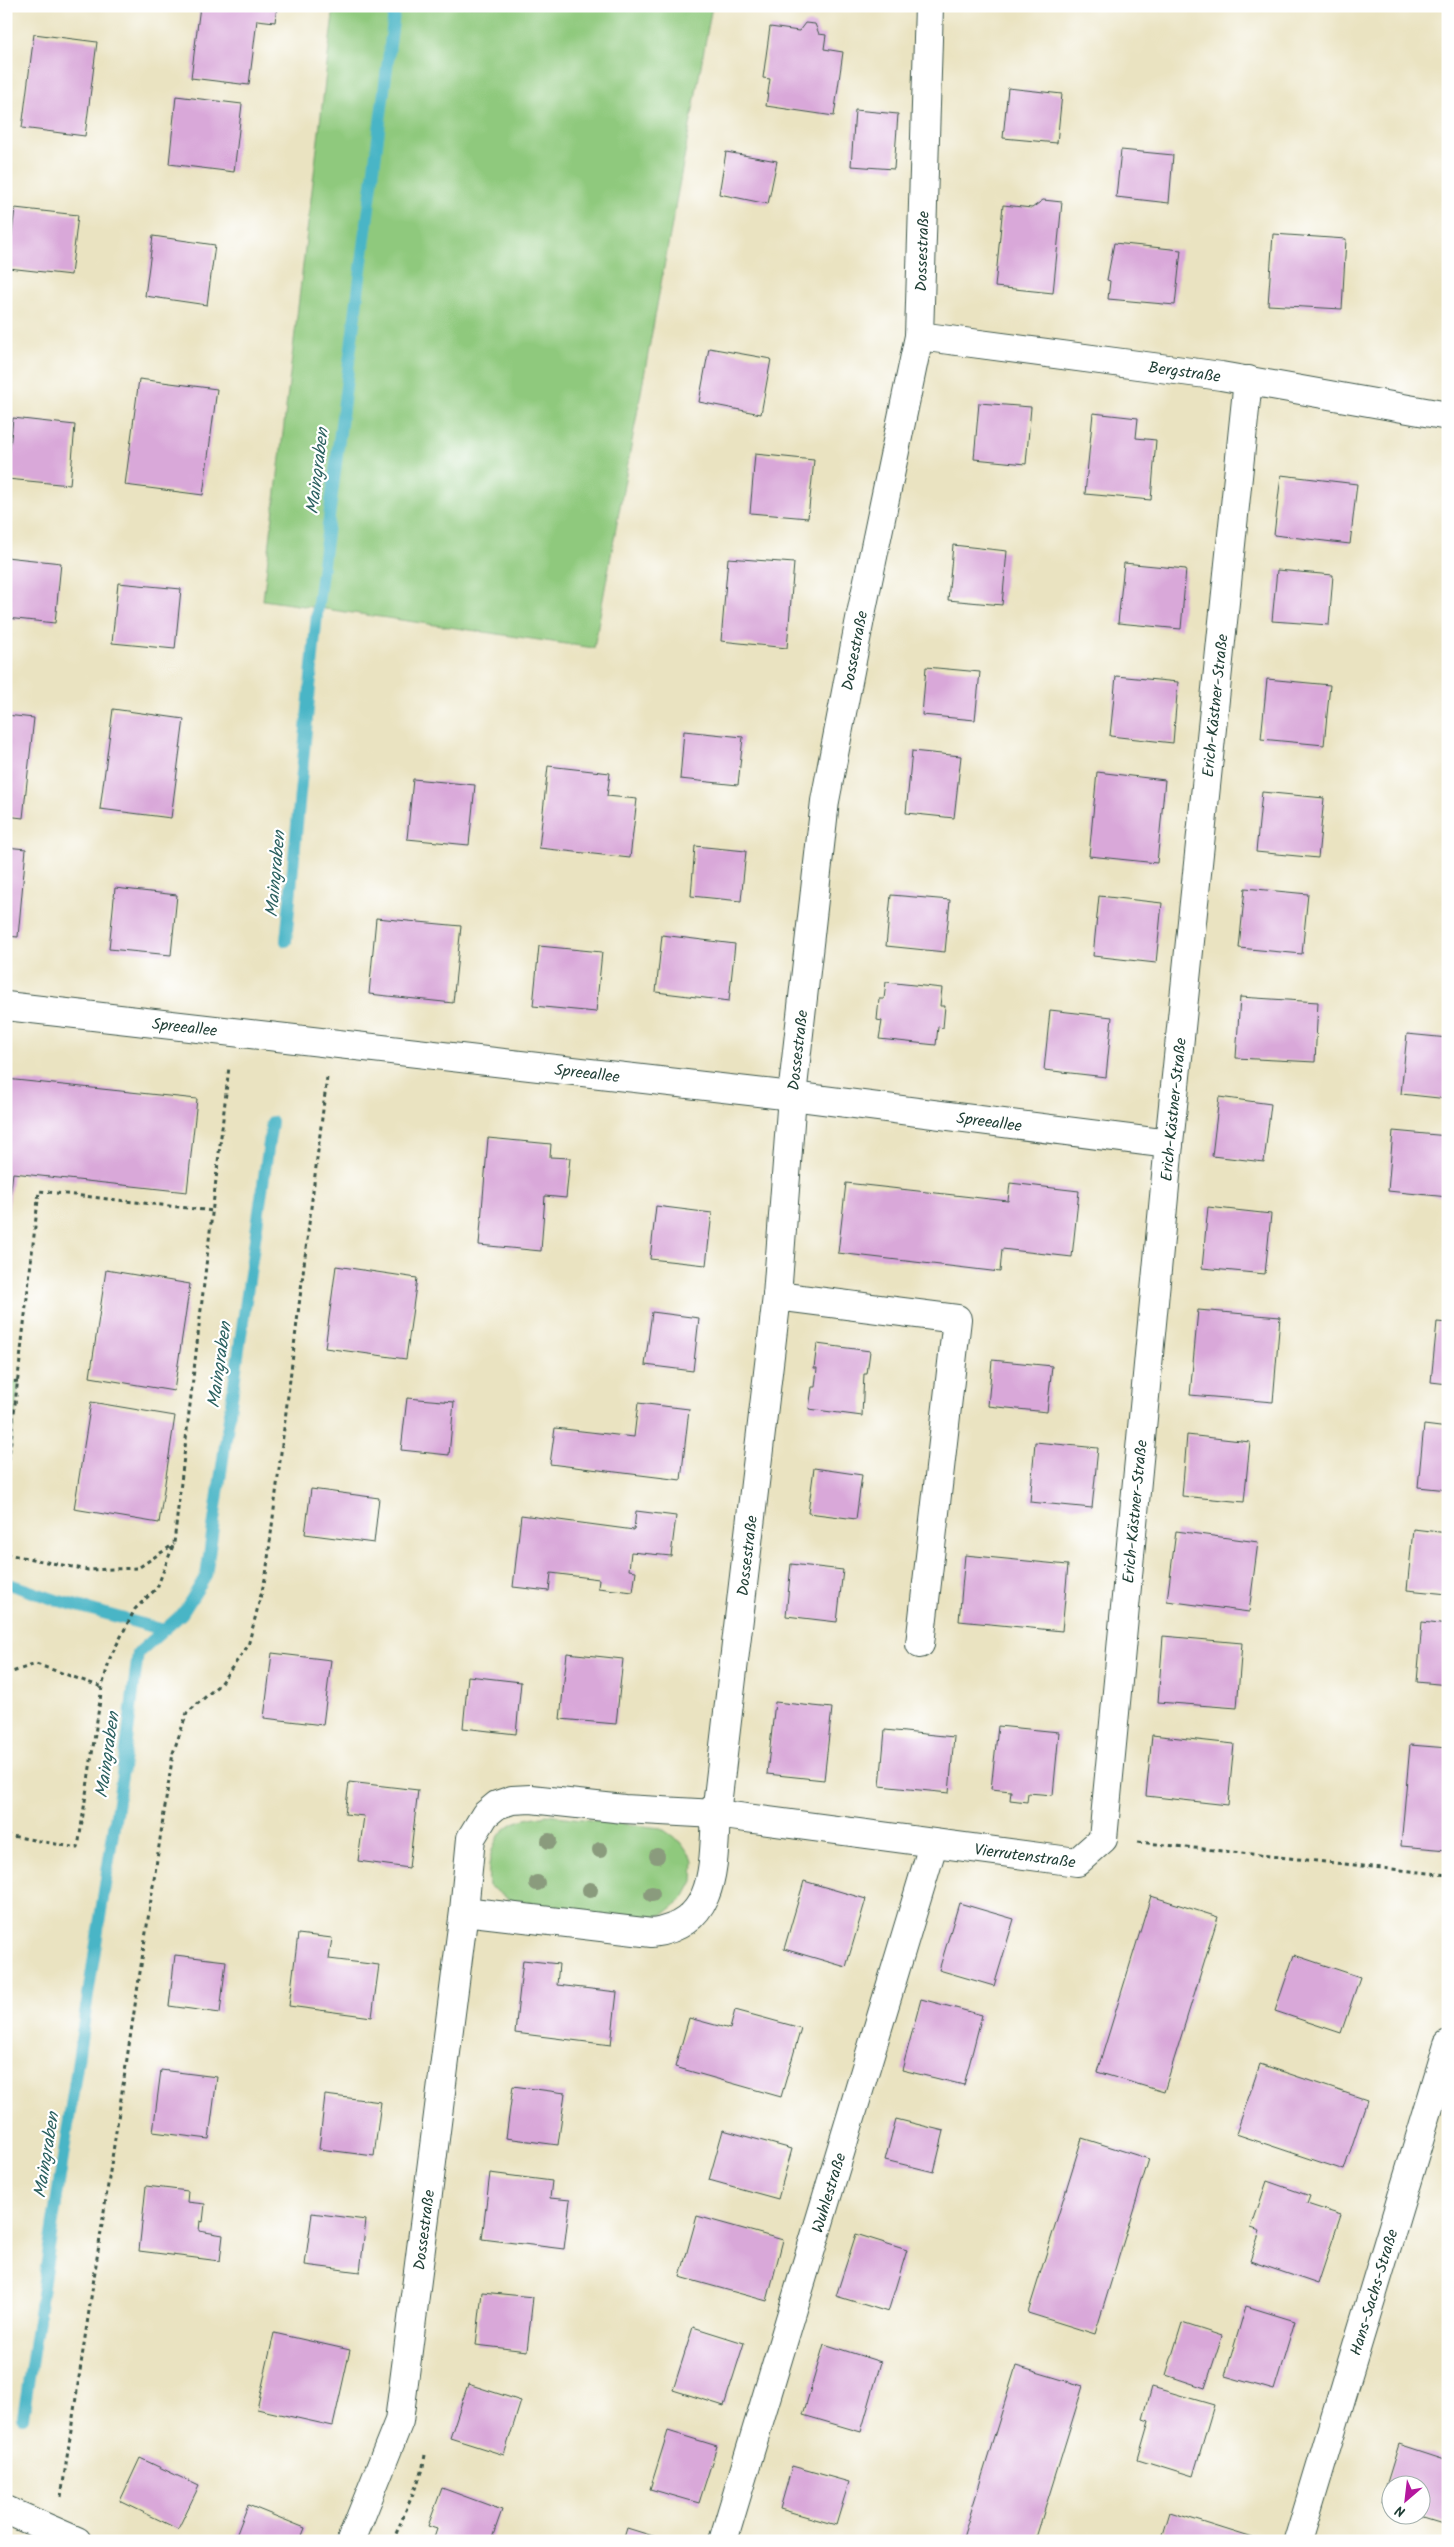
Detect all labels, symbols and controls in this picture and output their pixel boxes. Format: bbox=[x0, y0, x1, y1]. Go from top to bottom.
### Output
street label: Dossestraße bbox=[909, 210, 937, 292]
street label: Bergstraße bbox=[1147, 356, 1222, 390]
water label: Maingraben bbox=[299, 425, 338, 516]
street label: Dossestraße bbox=[836, 609, 875, 693]
street label: Erich-Kästner-Straße bbox=[1196, 633, 1236, 779]
water label: Maingraben bbox=[258, 828, 295, 919]
street label: Dossestraße bbox=[782, 1009, 816, 1092]
street label: Spreeallee bbox=[151, 1012, 219, 1044]
street label: Erich-Kästner-Straße bbox=[1155, 1037, 1194, 1182]
street label: Spreeallee bbox=[553, 1058, 621, 1090]
street label: Spreeallee bbox=[955, 1106, 1023, 1139]
water label: Maingraben bbox=[200, 1319, 241, 1410]
street label: Erich-Kästner-Straße bbox=[1116, 1439, 1155, 1585]
street label: Dossestraße bbox=[731, 1514, 765, 1597]
water label: Maingraben bbox=[88, 1709, 129, 1800]
street label: Vierrutenstraße bbox=[973, 1837, 1077, 1876]
water label: Maingraben bbox=[26, 2109, 69, 2200]
street label: Wuhlestraße bbox=[806, 2150, 853, 2236]
street label: Dossestraße bbox=[407, 2188, 442, 2272]
street label: Hans-Sachs-Straße bbox=[1344, 2226, 1405, 2359]
north arrow bbox=[1382, 2474, 1432, 2524]
text: N bbox=[1391, 2499, 1409, 2522]

